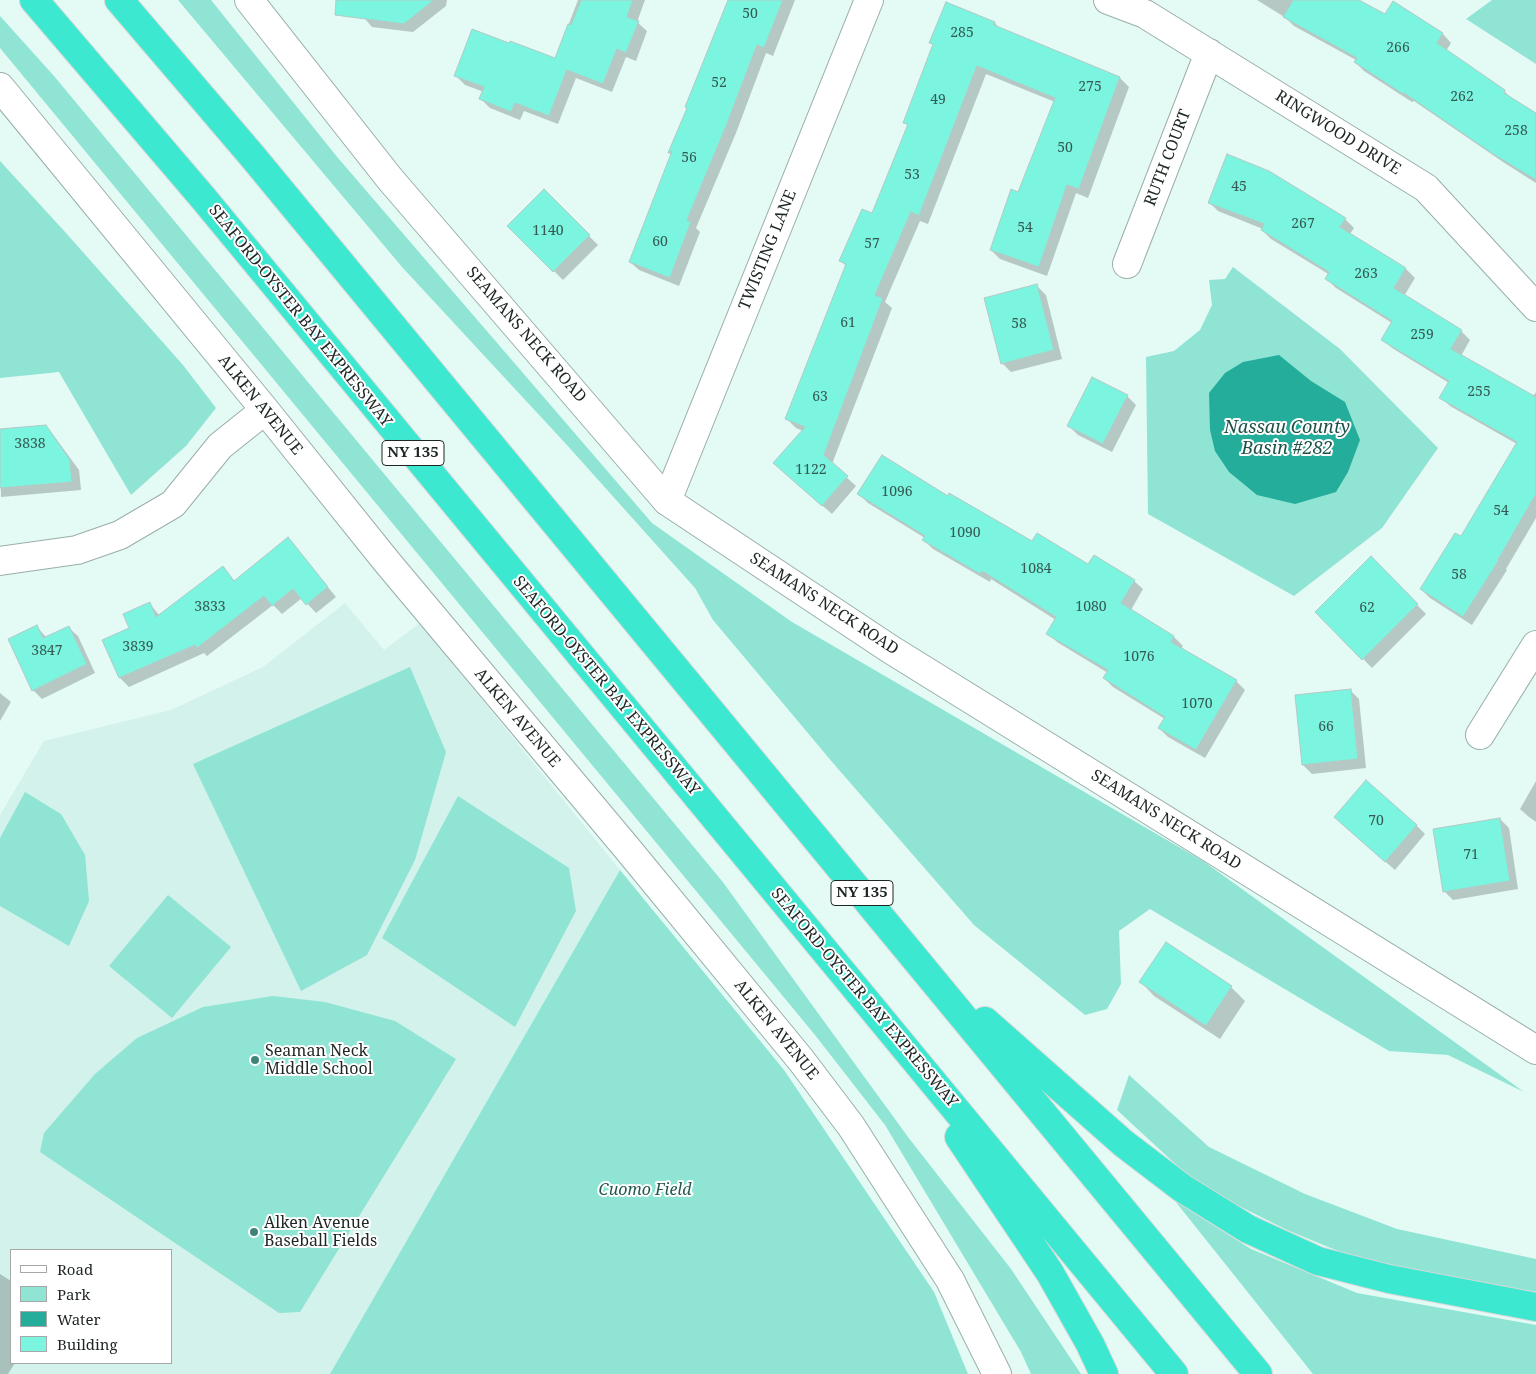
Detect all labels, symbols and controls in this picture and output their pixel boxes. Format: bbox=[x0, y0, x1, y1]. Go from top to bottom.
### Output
house number: 50 bbox=[742, 6, 758, 22]
house number: 285 bbox=[950, 25, 974, 41]
house number: 266 bbox=[1386, 40, 1410, 56]
house number: 52 bbox=[711, 75, 727, 91]
house number: 275 bbox=[1078, 79, 1102, 95]
street label: RINGWOOD DRIVE bbox=[1272, 87, 1404, 179]
house number: 262 bbox=[1450, 89, 1474, 105]
house number: 49 bbox=[930, 92, 946, 108]
street label: RUTH COURT bbox=[1141, 107, 1195, 209]
house number: 258 bbox=[1504, 123, 1528, 139]
house number: 50 bbox=[1057, 140, 1073, 156]
house number: 56 bbox=[681, 150, 697, 166]
house number: 53 bbox=[904, 167, 920, 183]
house number: 45 bbox=[1231, 179, 1247, 195]
street label: TWISTING LANE bbox=[735, 187, 801, 313]
street label: SEAFORD-OYSTER BAY EXPRESSWAY bbox=[204, 201, 396, 431]
house number: 267 bbox=[1291, 216, 1315, 232]
house number: 54 bbox=[1017, 220, 1033, 236]
house number: 1140 bbox=[532, 223, 564, 239]
house number: 60 bbox=[652, 234, 668, 250]
house number: 57 bbox=[864, 236, 880, 252]
street label: SEAMANS NECK ROAD bbox=[462, 263, 590, 407]
house number: 263 bbox=[1354, 266, 1378, 282]
house number: 61 bbox=[840, 315, 856, 331]
house number: 58 bbox=[1011, 316, 1027, 332]
house number: 259 bbox=[1410, 327, 1434, 343]
street label: ALKEN AVENUE bbox=[214, 351, 306, 459]
house number: 255 bbox=[1467, 384, 1491, 400]
house number: 63 bbox=[812, 389, 828, 405]
water label: Nassau County Basin #282 bbox=[1224, 417, 1350, 459]
house number: 3838 bbox=[14, 436, 46, 452]
road number: NY 135 bbox=[382, 440, 444, 466]
house number: 1122 bbox=[795, 462, 827, 478]
house number: 1096 bbox=[881, 484, 913, 500]
house number: 54 bbox=[1493, 503, 1509, 519]
house number: 1090 bbox=[949, 525, 981, 541]
street label: SEAMANS NECK ROAD bbox=[746, 549, 902, 659]
house number: 1084 bbox=[1020, 561, 1052, 577]
house number: 58 bbox=[1451, 567, 1467, 583]
street label: SEAFORD-OYSTER BAY EXPRESSWAY bbox=[509, 572, 703, 800]
house number: 3833 bbox=[194, 599, 226, 615]
house number: 1080 bbox=[1075, 599, 1107, 615]
house number: 62 bbox=[1359, 600, 1375, 616]
house number: 3839 bbox=[122, 639, 154, 655]
house number: 3847 bbox=[31, 643, 63, 659]
house number: 1076 bbox=[1123, 649, 1155, 665]
street label: ALKEN AVENUE bbox=[470, 665, 564, 771]
house number: 1070 bbox=[1181, 696, 1213, 712]
house number: 66 bbox=[1318, 719, 1334, 735]
street label: SEAMANS NECK ROAD bbox=[1087, 766, 1245, 874]
house number: 70 bbox=[1368, 813, 1384, 829]
house number: 71 bbox=[1463, 847, 1479, 863]
road number: NY 135 bbox=[831, 880, 893, 906]
street label: SEAFORD-OYSTER BAY EXPRESSWAY bbox=[767, 884, 961, 1112]
street label: ALKEN AVENUE bbox=[730, 976, 822, 1084]
place label: Seaman Neck Middle School bbox=[265, 1041, 373, 1079]
marker: Seaman Neck Middle School bbox=[249, 1054, 261, 1066]
park label: Cuomo Field bbox=[599, 1180, 691, 1200]
place label: Alken Avenue Baseball Fields bbox=[264, 1213, 377, 1251]
marker: Alken Avenue Baseball Fields bbox=[248, 1226, 260, 1238]
legend bbox=[10, 1249, 172, 1364]
text: Road bbox=[57, 1259, 93, 1279]
text: Park bbox=[57, 1284, 90, 1304]
text: Water bbox=[57, 1309, 100, 1329]
text: Building bbox=[57, 1334, 118, 1354]

